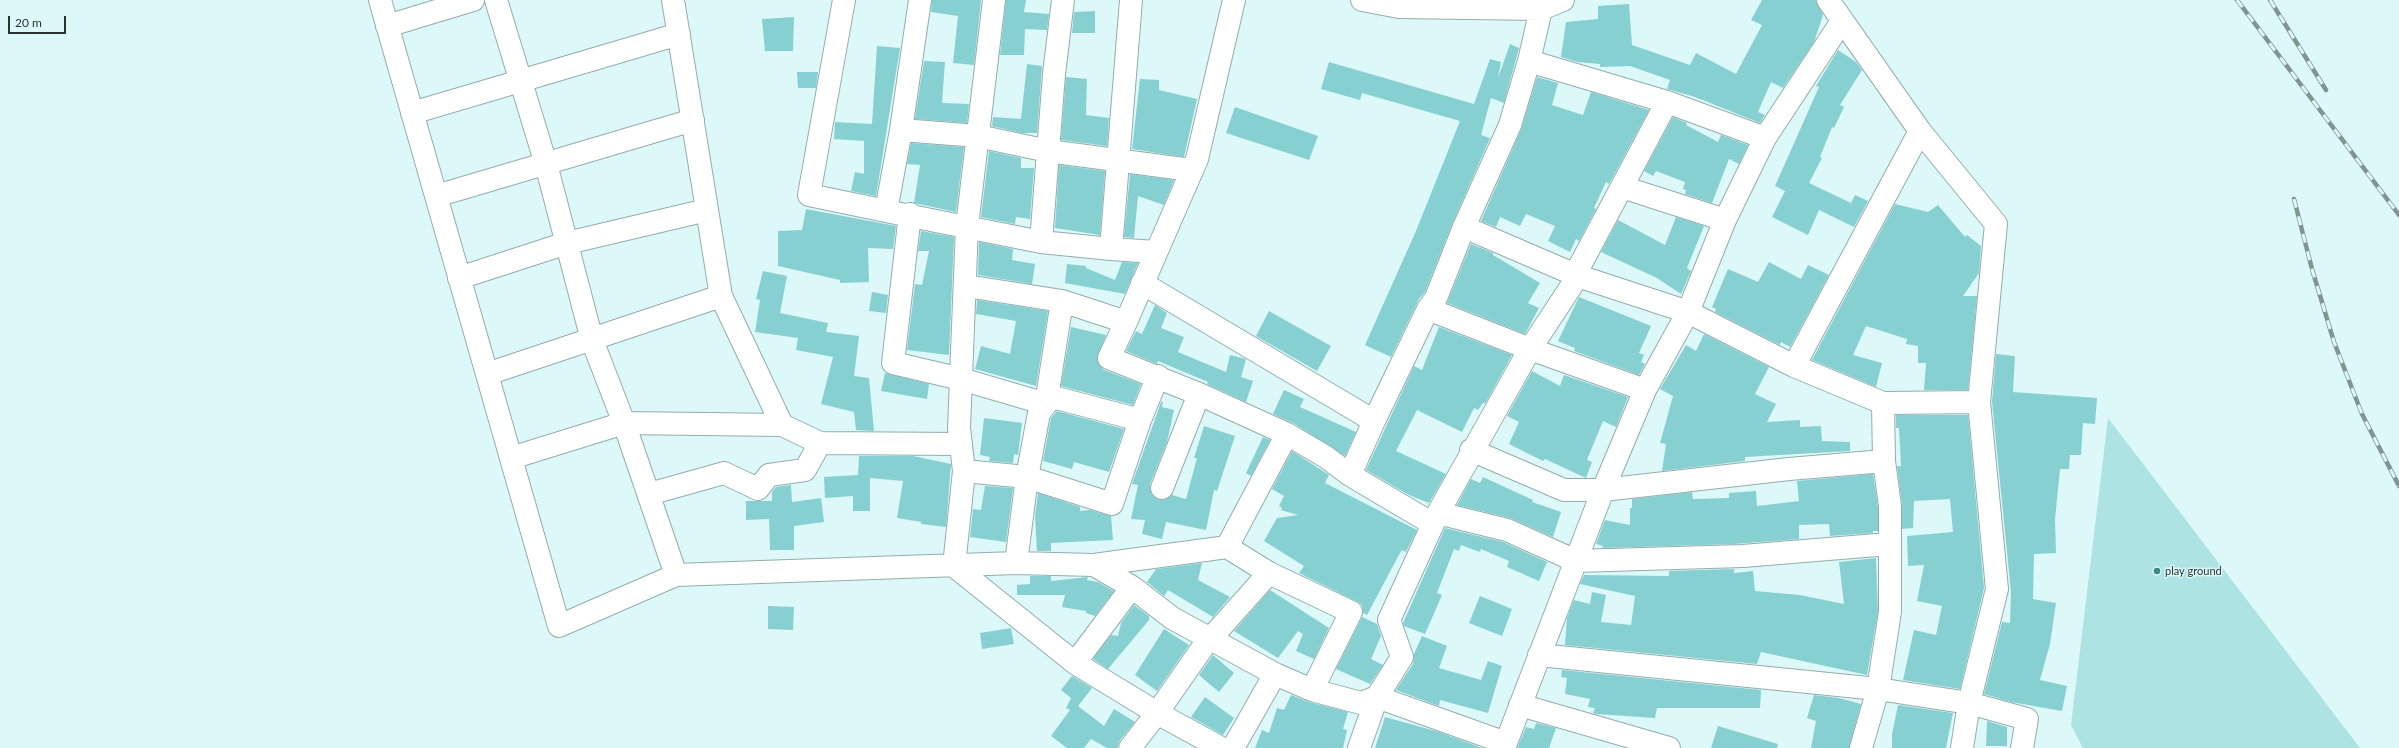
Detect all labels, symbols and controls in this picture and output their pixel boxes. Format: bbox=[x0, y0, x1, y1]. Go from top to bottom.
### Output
scale bar bbox=[10, 8, 68, 34]
text: 20 m bbox=[15, 15, 42, 30]
place label: play ground bbox=[2165, 564, 2222, 578]
marker: play ground bbox=[2152, 566, 2162, 576]

